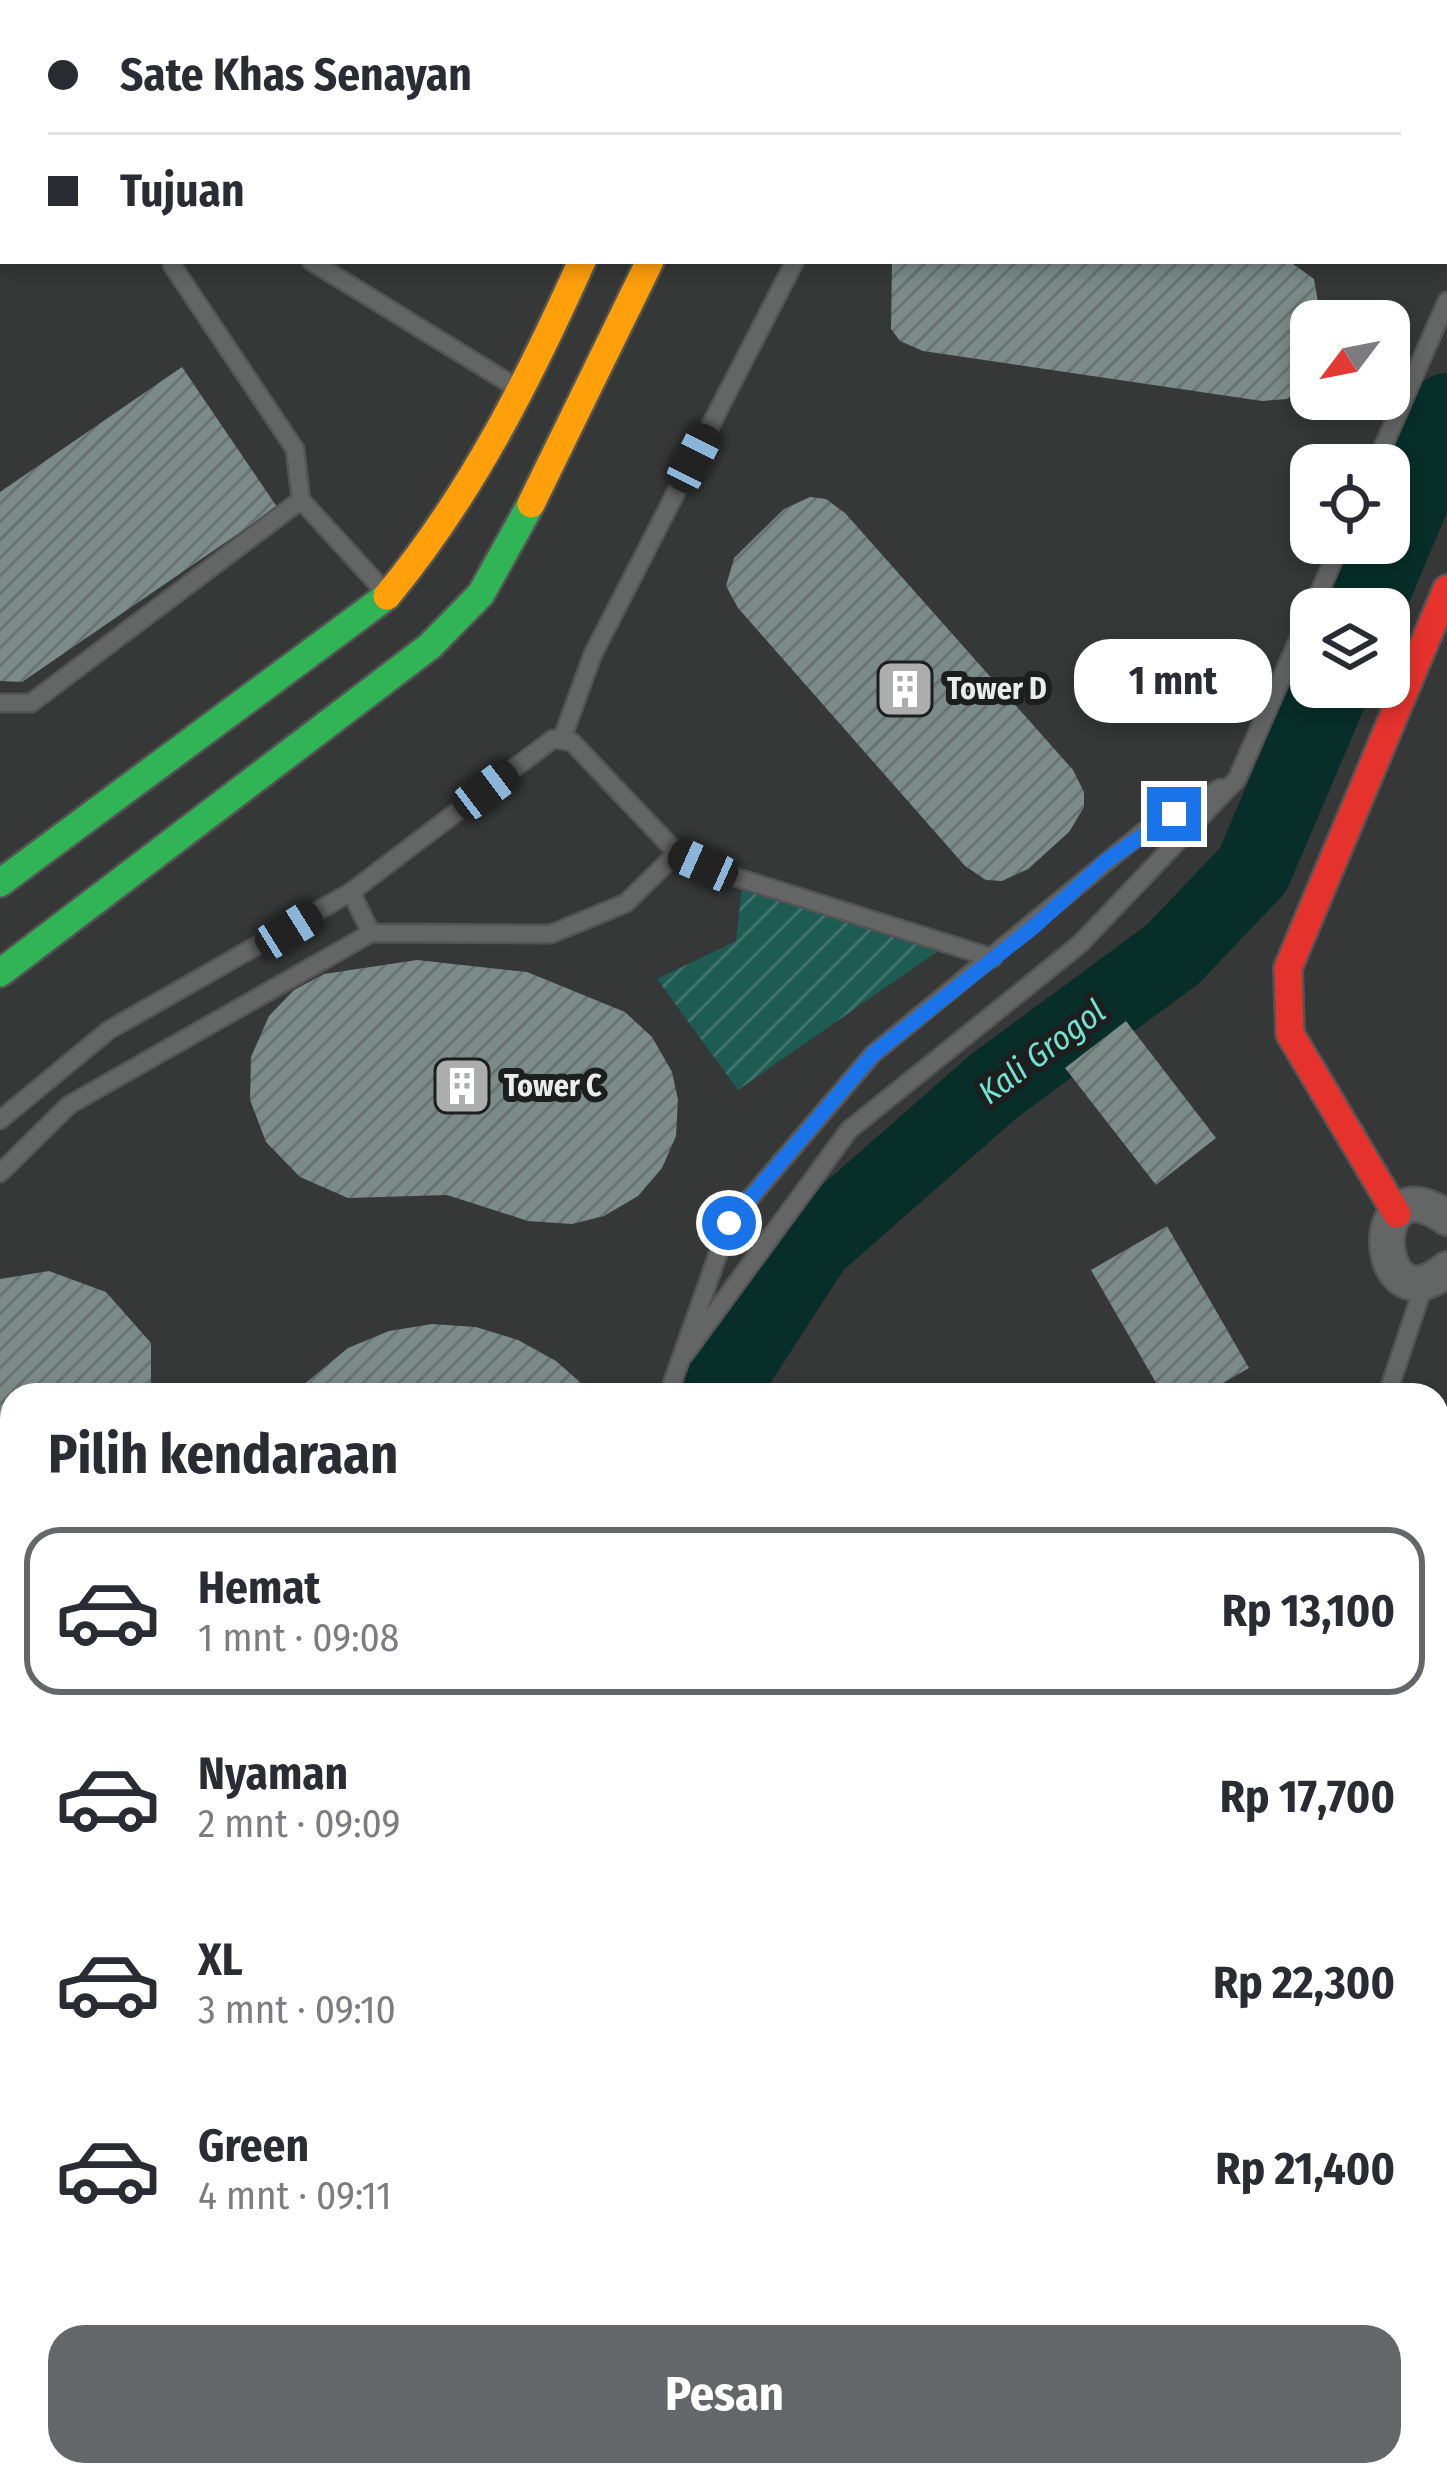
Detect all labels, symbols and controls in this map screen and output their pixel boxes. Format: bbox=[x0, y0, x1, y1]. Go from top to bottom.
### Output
text: Sate Khas Senayan bbox=[120, 48, 472, 102]
text: Tujuan bbox=[120, 164, 245, 218]
north arrow bbox=[1290, 300, 1410, 420]
map controls bbox=[1290, 300, 1410, 708]
car bbox=[662, 418, 726, 498]
button: locate bbox=[1290, 444, 1410, 564]
button: layers bbox=[1290, 588, 1410, 708]
callout: 1 mnt bbox=[1075, 640, 1273, 724]
building icon: Tower D bbox=[874, 658, 936, 720]
text: 1 mnt bbox=[1129, 658, 1217, 704]
place label: Tower D bbox=[947, 671, 1047, 707]
car bbox=[446, 754, 526, 826]
route end bbox=[1147, 787, 1201, 841]
car bbox=[663, 834, 743, 896]
car bbox=[249, 896, 329, 964]
water label: Kali Grogol bbox=[971, 991, 1113, 1113]
building icon: Tower C bbox=[431, 1055, 493, 1117]
place label: Tower C bbox=[504, 1068, 602, 1104]
route start bbox=[702, 1196, 756, 1250]
text: Pilih kendaraan bbox=[48, 1423, 398, 1487]
icon: car bbox=[54, 1557, 162, 1665]
text: Hemat bbox=[198, 1561, 320, 1615]
text: Rp 13,100 bbox=[1222, 1584, 1395, 1638]
text: 1 mnt · 09:08 bbox=[198, 1615, 399, 1661]
icon: car bbox=[54, 1743, 162, 1851]
text: Nyaman bbox=[198, 1747, 348, 1801]
text: Rp 17,700 bbox=[1220, 1770, 1395, 1824]
text: 2 mnt · 09:09 bbox=[198, 1801, 400, 1847]
icon: car bbox=[54, 1929, 162, 2037]
text: XL bbox=[198, 1933, 243, 1987]
text: Rp 22,300 bbox=[1213, 1956, 1395, 2010]
text: 3 mnt · 09:10 bbox=[198, 1987, 396, 2033]
icon: car bbox=[54, 2115, 162, 2223]
text: Green bbox=[198, 2119, 309, 2173]
text: Rp 21,400 bbox=[1215, 2142, 1395, 2196]
text: 4 mnt · 09:11 bbox=[198, 2173, 391, 2219]
button: Pesan bbox=[48, 2325, 1401, 2463]

